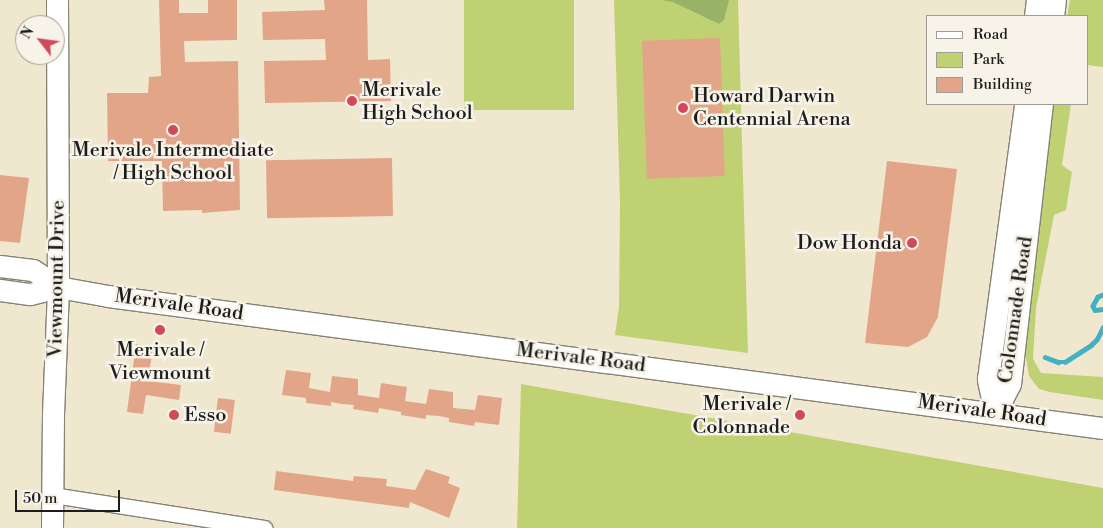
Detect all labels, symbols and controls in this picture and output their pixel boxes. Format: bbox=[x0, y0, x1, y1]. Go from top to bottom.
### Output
north arrow bbox=[15, 15, 65, 65]
legend bbox=[926, 15, 1088, 105]
text: N bbox=[17, 24, 38, 42]
text: Road bbox=[973, 25, 1008, 44]
text: Park bbox=[973, 50, 1004, 69]
text: Building bbox=[973, 75, 1032, 94]
place label: Merivale High School bbox=[362, 78, 473, 125]
place label: Howard Darwin Centennial Arena bbox=[693, 84, 851, 131]
marker: Merivale High School bbox=[346, 95, 358, 107]
marker: Howard Darwin Centennial Arena bbox=[677, 102, 689, 114]
marker: Merivale Intermediate / High School bbox=[167, 124, 179, 136]
place label: Merivale Intermediate / High School bbox=[72, 138, 274, 185]
street label: Viewmount Drive bbox=[44, 200, 70, 358]
place label: Dow Honda bbox=[797, 231, 902, 255]
street label: Colonnade Road bbox=[994, 235, 1038, 385]
marker: Dow Honda bbox=[906, 237, 918, 249]
street label: Merivale Road bbox=[113, 284, 245, 326]
marker: Merivale / Viewmount bbox=[154, 324, 166, 336]
place label: Merivale / Viewmount bbox=[109, 338, 211, 385]
street label: Merivale Road bbox=[515, 338, 647, 378]
street label: Merivale Road bbox=[916, 390, 1048, 432]
place label: Merivale / Colonnade bbox=[692, 392, 790, 439]
place label: Esso bbox=[184, 403, 227, 427]
marker: Esso bbox=[168, 409, 180, 421]
marker: Merivale / Colonnade bbox=[794, 409, 806, 421]
scale bar bbox=[18, 480, 122, 512]
text: 50 m bbox=[23, 489, 57, 508]

